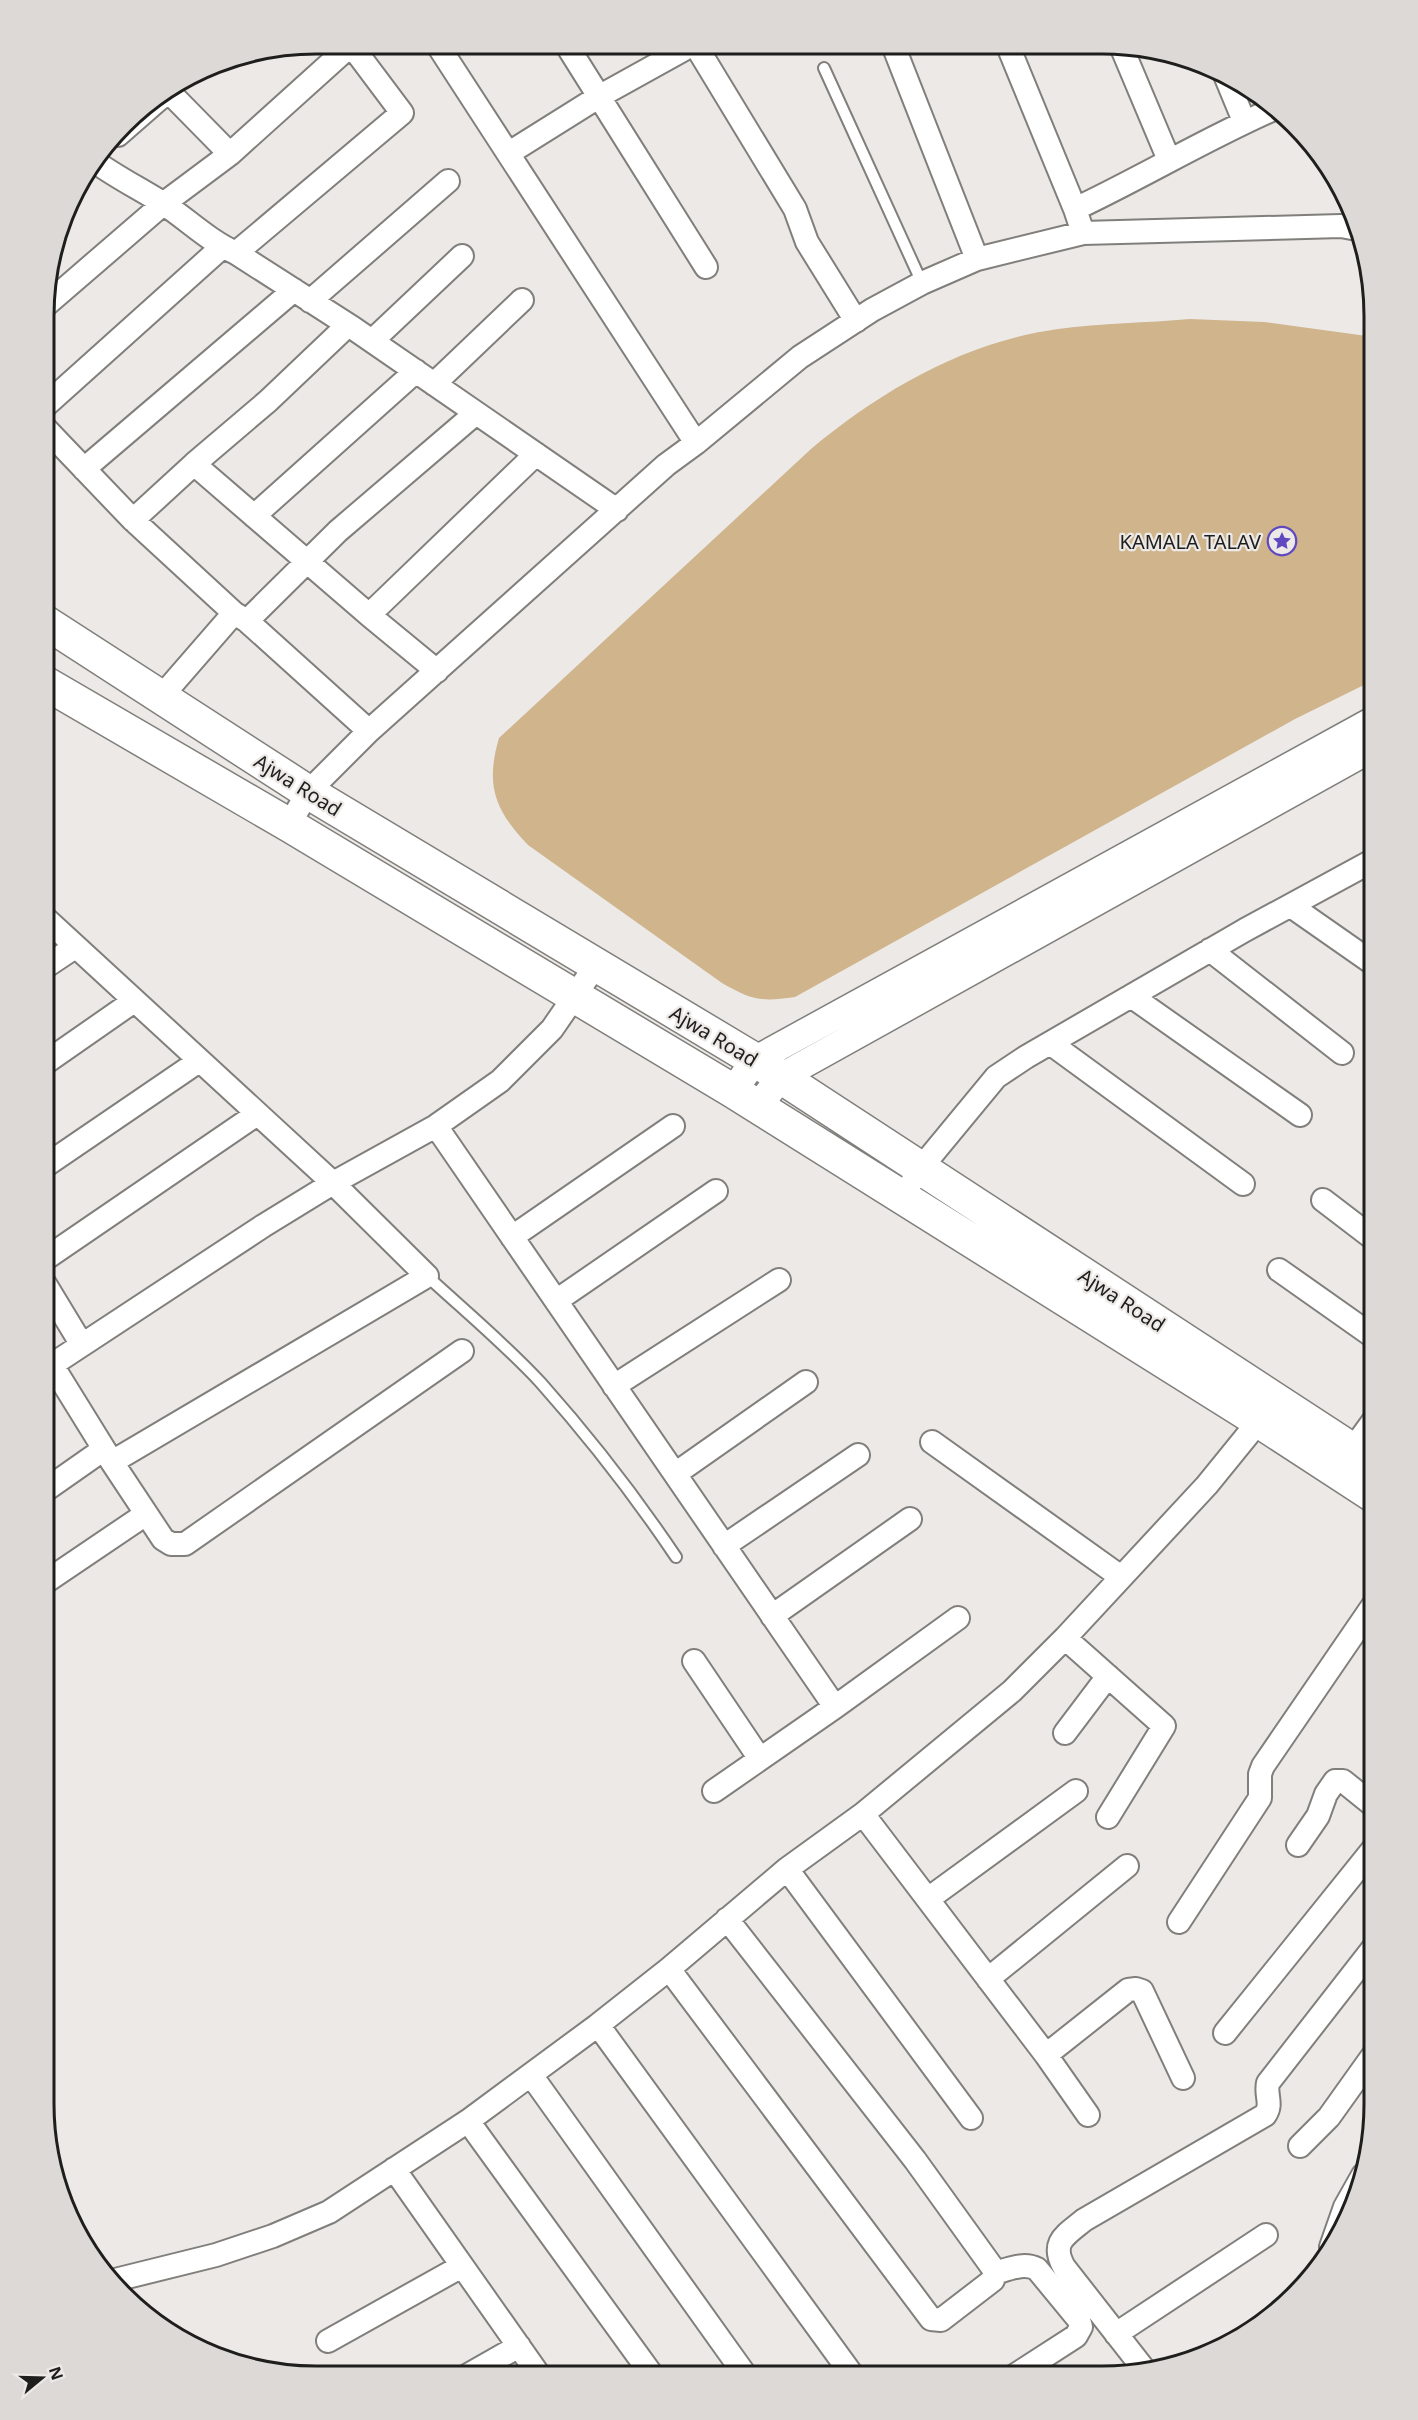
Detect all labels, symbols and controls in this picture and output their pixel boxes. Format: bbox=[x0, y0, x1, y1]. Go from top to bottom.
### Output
place icon: KAMALA TALAV bbox=[1266, 525, 1298, 557]
place label: KAMALA TALAV bbox=[1120, 528, 1261, 555]
street label: Ajwa Road bbox=[249, 748, 347, 822]
street label: Ajwa Road bbox=[665, 999, 763, 1073]
street label: Ajwa Road bbox=[1073, 1262, 1171, 1338]
north arrow bbox=[12, 2348, 72, 2408]
text: N bbox=[44, 2363, 69, 2383]

